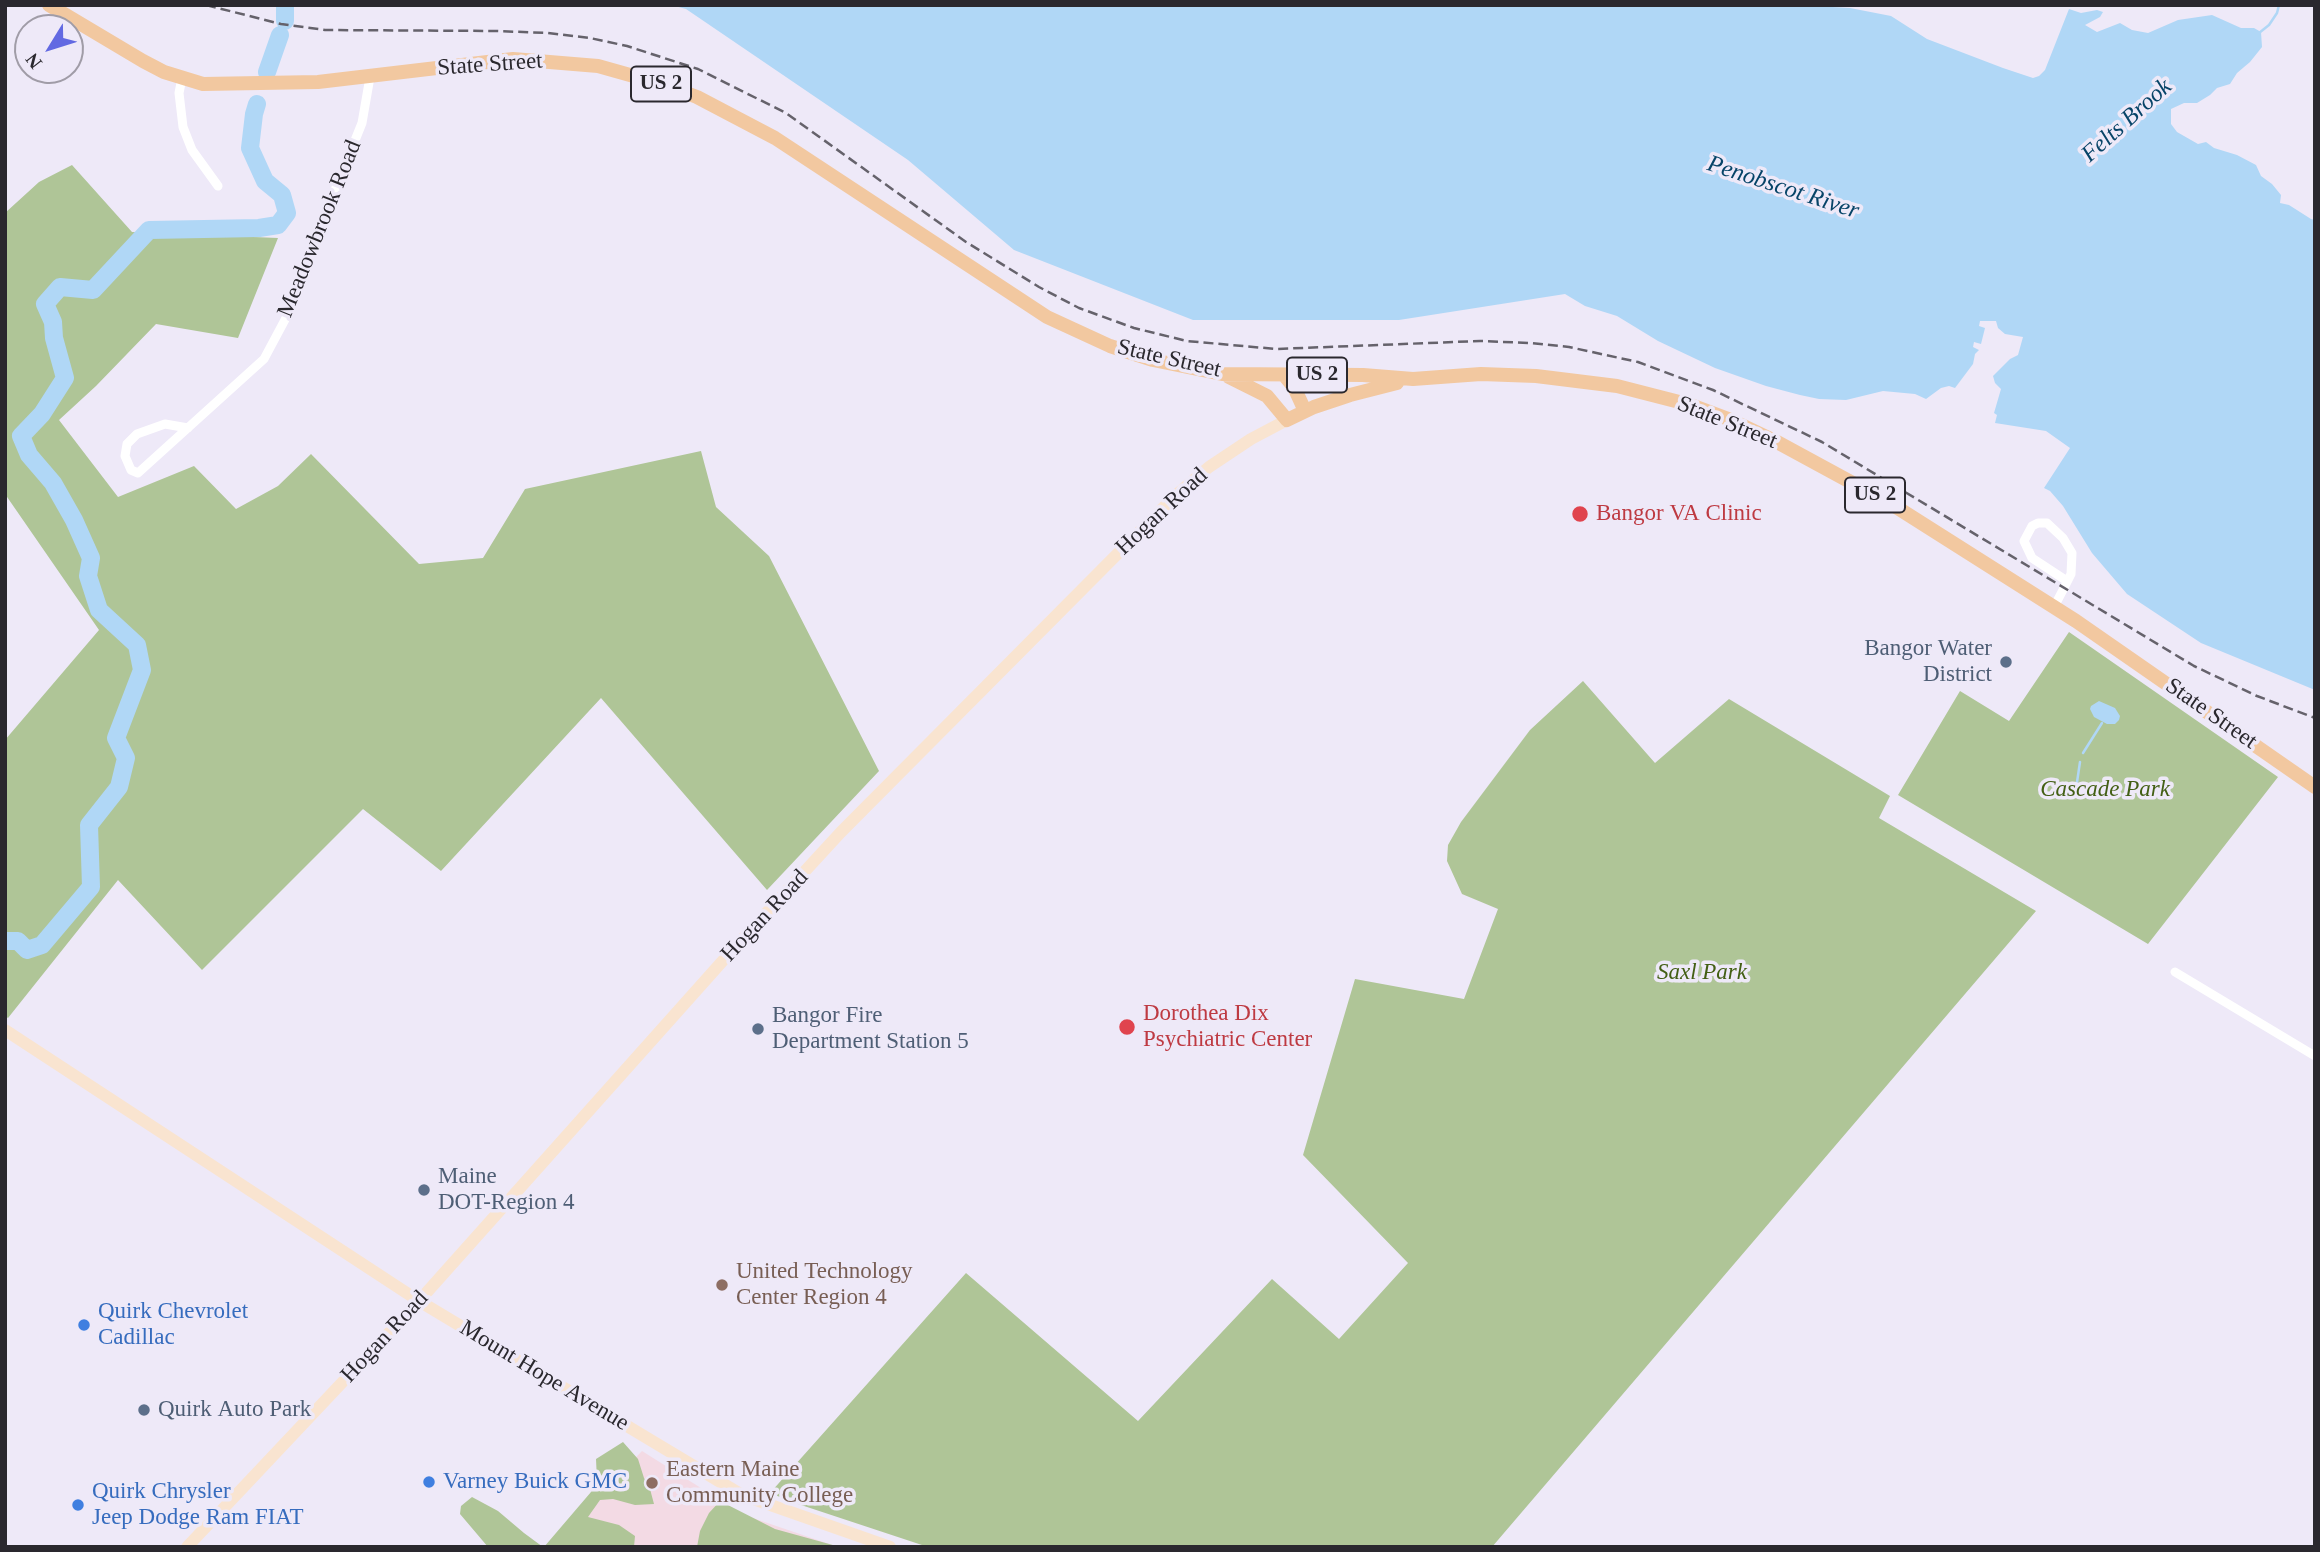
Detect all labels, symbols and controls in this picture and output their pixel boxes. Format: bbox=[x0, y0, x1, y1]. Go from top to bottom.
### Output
north arrow bbox=[14, 14, 84, 84]
street label: State Street bbox=[436, 48, 544, 82]
text: N bbox=[21, 49, 46, 73]
road number: US 2 bbox=[631, 66, 691, 102]
water label: Felts Brook bbox=[2076, 73, 2178, 169]
street label: Meadowbrook Road bbox=[272, 136, 368, 322]
water label: Penobscot River bbox=[1703, 150, 1863, 226]
street label: State Street bbox=[1115, 334, 1223, 384]
road number: US 2 bbox=[1287, 358, 1347, 392]
street label: State Street bbox=[1673, 390, 1781, 456]
street label: Hogan Road bbox=[1110, 462, 1214, 562]
road number: US 2 bbox=[1845, 477, 1905, 512]
place label: Bangor VA Clinic bbox=[1596, 500, 1762, 528]
marker: Bangor VA Clinic bbox=[1570, 504, 1590, 524]
place label: Bangor Water District bbox=[1864, 635, 1992, 689]
marker: Bangor Water District bbox=[1998, 654, 2014, 670]
street label: State Street bbox=[2160, 672, 2262, 756]
park label: Cascade Park bbox=[2040, 776, 2170, 804]
street label: Hogan Road bbox=[715, 864, 815, 968]
park label: Saxl Park bbox=[1657, 959, 1747, 987]
place label: Dorothea Dix Psychiatric Center bbox=[1143, 1000, 1312, 1054]
place label: Bangor Fire Department Station 5 bbox=[772, 1002, 969, 1056]
marker: Dorothea Dix Psychiatric Center bbox=[1117, 1017, 1137, 1037]
marker: Bangor Fire Department Station 5 bbox=[750, 1021, 766, 1037]
place label: Maine DOT-Region 4 bbox=[438, 1163, 575, 1217]
marker: Maine DOT-Region 4 bbox=[416, 1182, 432, 1198]
place label: United Technology Center Region 4 bbox=[736, 1258, 913, 1312]
marker: United Technology Center Region 4 bbox=[714, 1277, 730, 1293]
street label: Hogan Road bbox=[335, 1285, 435, 1389]
place label: Quirk Chevrolet Cadillac bbox=[98, 1298, 248, 1352]
street label: Mount Hope Avenue bbox=[454, 1315, 634, 1437]
marker: Quirk Chevrolet Cadillac bbox=[76, 1317, 92, 1333]
place label: Quirk Auto Park bbox=[158, 1396, 311, 1424]
marker: Quirk Auto Park bbox=[136, 1402, 152, 1418]
place label: Eastern Maine Community College bbox=[666, 1456, 853, 1510]
place label: Varney Buick GMC bbox=[443, 1468, 627, 1496]
marker: Varney Buick GMC bbox=[421, 1474, 437, 1490]
marker: Eastern Maine Community College bbox=[644, 1475, 660, 1491]
place label: Quirk Chrysler Jeep Dodge Ram FIAT bbox=[92, 1478, 303, 1532]
marker: Quirk Chrysler Jeep Dodge Ram FIAT bbox=[70, 1497, 86, 1513]

